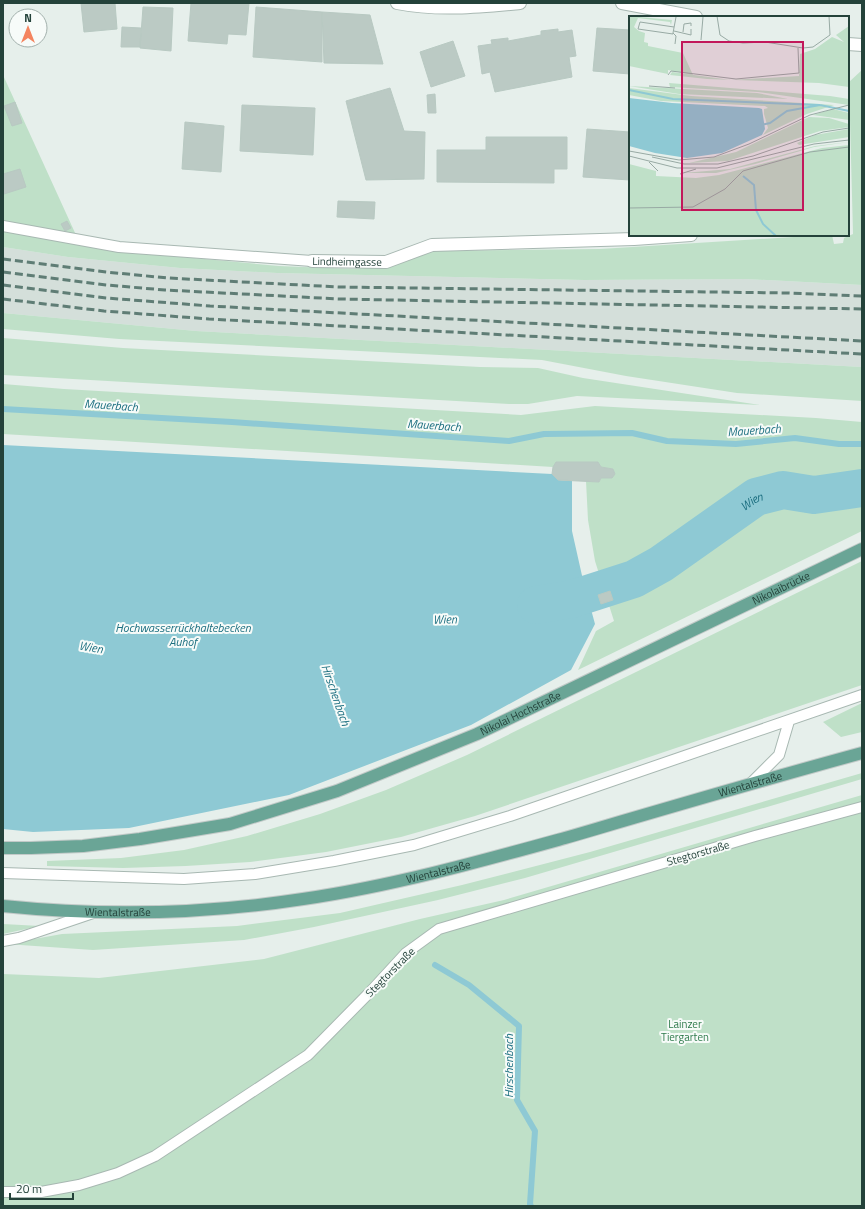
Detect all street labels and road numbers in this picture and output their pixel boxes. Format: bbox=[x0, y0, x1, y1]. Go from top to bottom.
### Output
street label: Lindheimgasse bbox=[312, 253, 382, 270]
street label: Nikolaibrücke bbox=[749, 567, 813, 609]
street label: Nikolai Hochstraße bbox=[477, 687, 564, 739]
street label: Wientalstraße bbox=[716, 767, 784, 801]
street label: Stegtorstraße bbox=[665, 836, 732, 870]
street label: Wientalstraße bbox=[405, 856, 473, 887]
street label: Wientalstraße bbox=[85, 904, 151, 920]
street label: Stegtorstraße bbox=[362, 943, 419, 1000]

